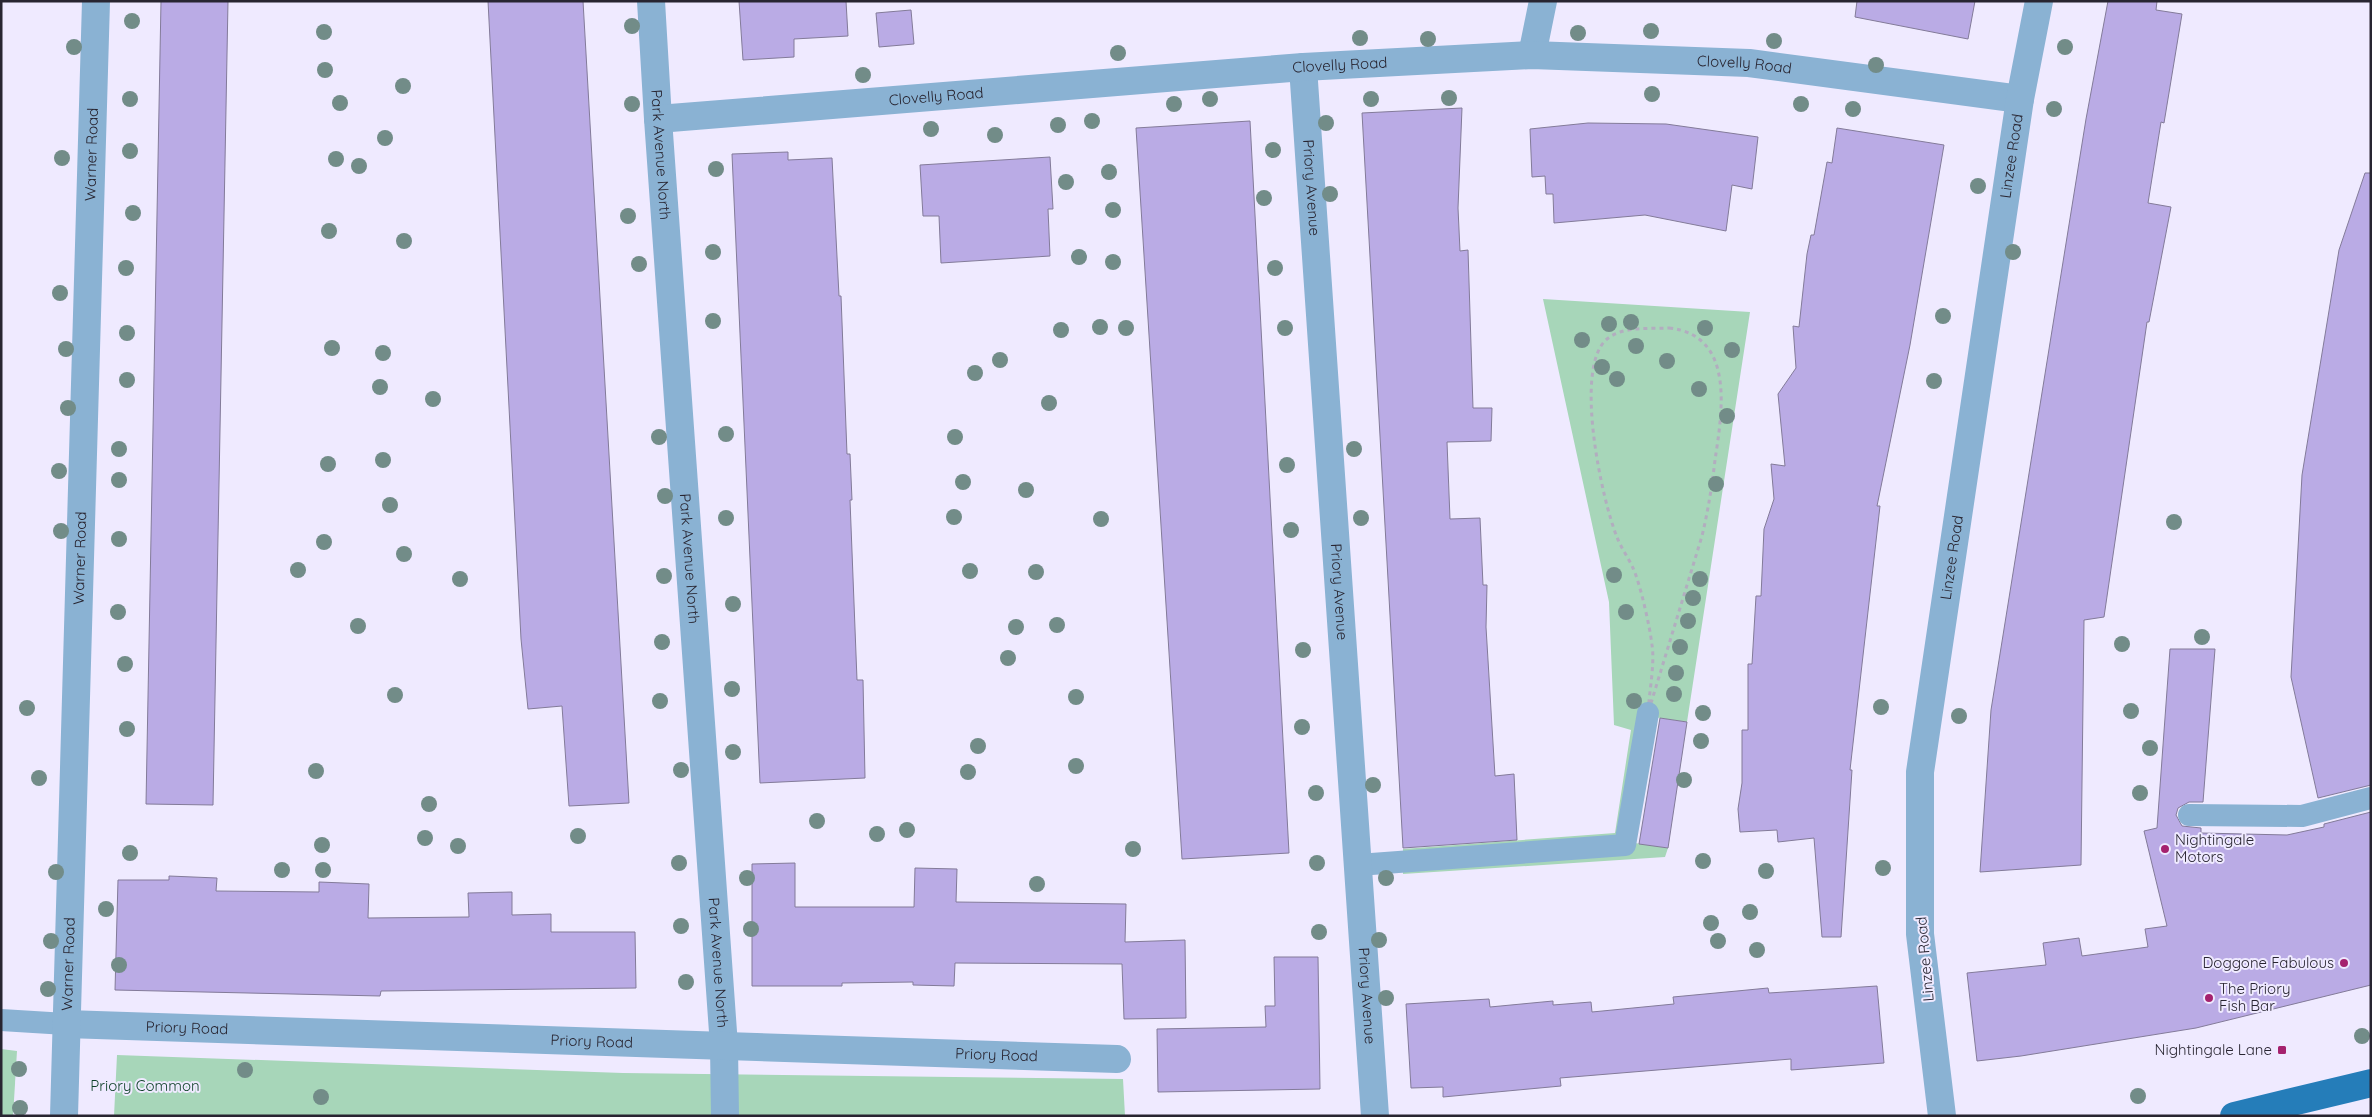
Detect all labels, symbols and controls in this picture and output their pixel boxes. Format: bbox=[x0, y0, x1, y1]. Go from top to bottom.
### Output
street label: Clovelly Road bbox=[1697, 51, 1793, 78]
street label: Clovelly Road bbox=[1292, 53, 1388, 77]
street label: Clovelly Road bbox=[888, 83, 984, 109]
street label: Park Avenue North bbox=[647, 89, 675, 221]
street label: Warner Road bbox=[80, 107, 102, 201]
street label: Linzee Road bbox=[1995, 112, 2027, 200]
street label: Priory Avenue bbox=[1299, 139, 1325, 237]
street label: Park Avenue North bbox=[676, 493, 704, 625]
street label: Warner Road bbox=[69, 511, 90, 605]
street label: Linzee Road bbox=[1936, 514, 1967, 601]
street label: Priory Avenue bbox=[1327, 543, 1352, 641]
place label: Nightingale Motors bbox=[2175, 830, 2254, 866]
marker: Nightingale Motors bbox=[2159, 843, 2171, 855]
street label: Park Avenue North bbox=[704, 897, 733, 1029]
street label: Linzee Road bbox=[1911, 916, 1938, 1002]
street label: Warner Road bbox=[57, 917, 79, 1011]
street label: Priory Avenue bbox=[1354, 947, 1380, 1045]
place label: Doggone Fabulous bbox=[2202, 953, 2334, 972]
marker: Doggone Fabulous bbox=[2338, 957, 2350, 969]
place label: The Priory Fish Bar bbox=[2219, 979, 2290, 1015]
marker: The Priory Fish Bar bbox=[2203, 992, 2215, 1004]
street label: Priory Road bbox=[145, 1017, 229, 1038]
street label: Priory Road bbox=[550, 1030, 633, 1052]
place label: Nightingale Lane bbox=[2155, 1040, 2272, 1059]
street label: Priory Road bbox=[955, 1044, 1038, 1065]
marker: Nightingale Lane bbox=[2276, 1044, 2288, 1056]
park label: Priory Common bbox=[90, 1076, 200, 1095]

